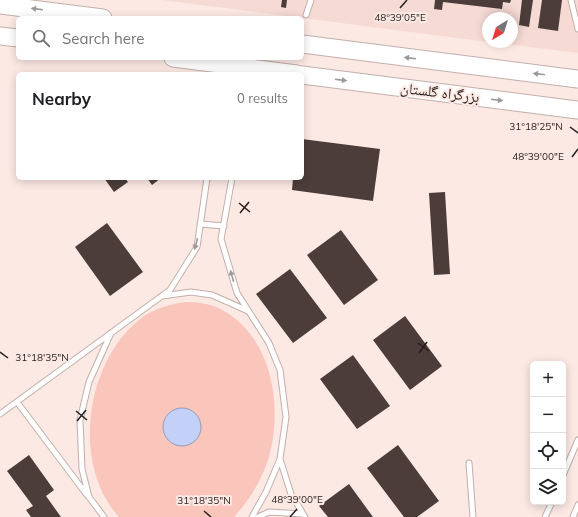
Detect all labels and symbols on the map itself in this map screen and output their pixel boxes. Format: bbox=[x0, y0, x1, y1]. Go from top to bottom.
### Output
one-way arrow bbox=[31, 6, 43, 12]
text: 48°39'05"E bbox=[374, 11, 426, 24]
north arrow bbox=[482, 12, 518, 48]
one-way arrow bbox=[404, 55, 416, 61]
one-way arrow bbox=[533, 71, 545, 78]
one-way arrow bbox=[335, 77, 347, 83]
street label: بزرگراه گلستان bbox=[399, 78, 481, 107]
one-way arrow bbox=[491, 97, 503, 103]
text: 31°18'25"N bbox=[509, 120, 563, 133]
text: 48°39'00"E bbox=[512, 150, 564, 163]
one-way arrow bbox=[193, 238, 199, 250]
one-way arrow bbox=[229, 270, 235, 282]
text: 31°18'35"N bbox=[15, 351, 69, 364]
text: 48°39'00"E bbox=[271, 493, 323, 506]
text: 31°18'35"N bbox=[177, 494, 231, 507]

